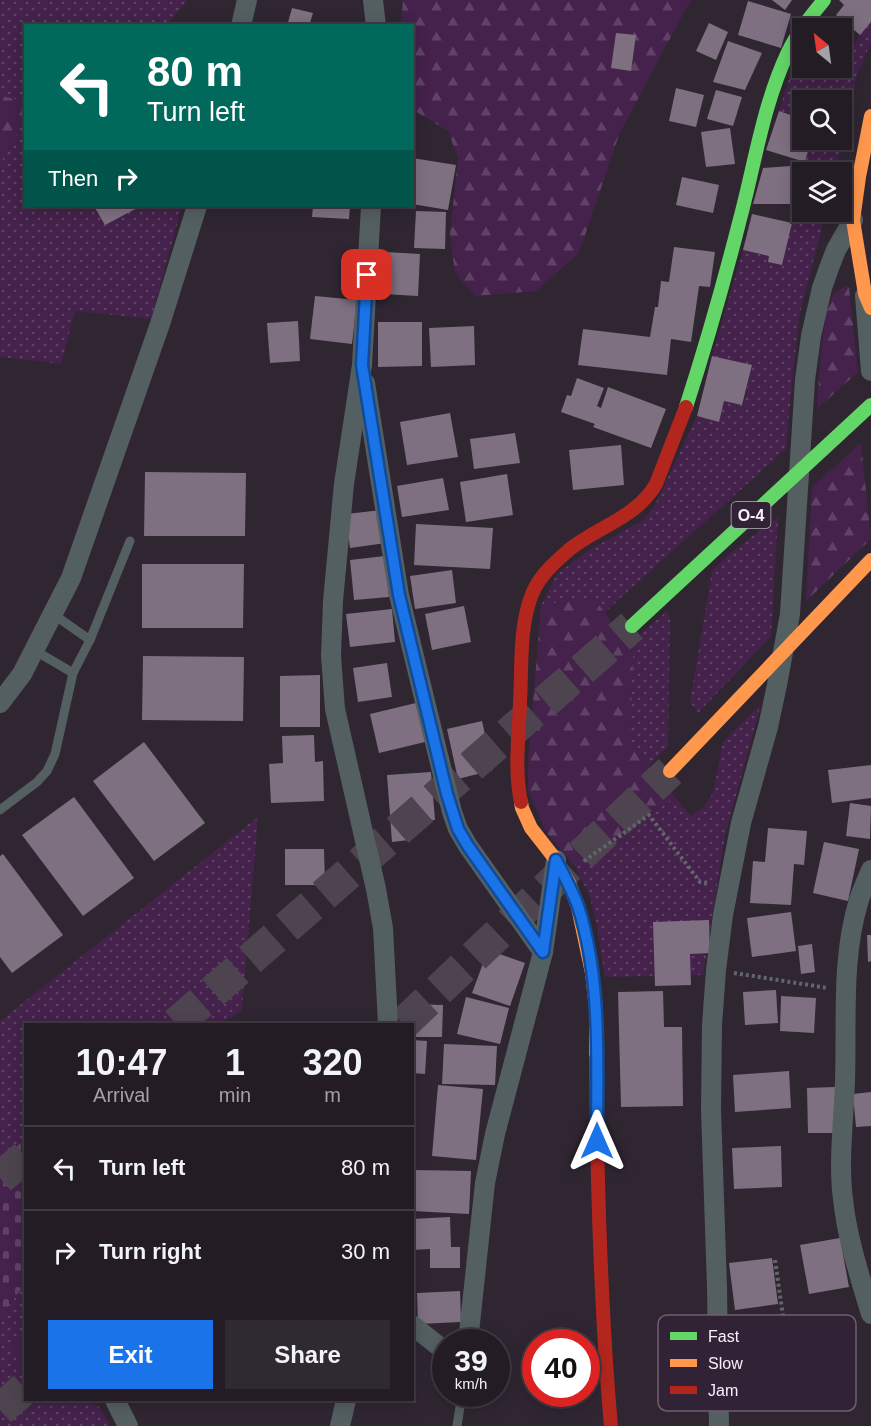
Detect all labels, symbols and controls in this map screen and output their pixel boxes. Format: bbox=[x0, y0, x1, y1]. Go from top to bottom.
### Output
north arrow bbox=[792, 18, 852, 78]
map controls bbox=[792, 18, 852, 222]
icon: left bbox=[48, 48, 126, 126]
text: 80 m bbox=[147, 48, 243, 95]
button: search bbox=[792, 90, 852, 150]
text: Turn left bbox=[147, 97, 245, 127]
icon: right bbox=[110, 162, 143, 195]
button: layers bbox=[792, 162, 852, 222]
text: Then bbox=[48, 166, 98, 191]
pin bbox=[341, 249, 392, 300]
icon: arrive bbox=[350, 258, 383, 291]
road number: O-4 bbox=[732, 502, 771, 528]
text: 10:47 bbox=[75, 1042, 167, 1083]
text: 1 bbox=[225, 1042, 245, 1083]
text: 320 bbox=[302, 1042, 363, 1083]
text: Arrival bbox=[93, 1084, 150, 1106]
text: min bbox=[219, 1084, 251, 1106]
text: m bbox=[324, 1084, 341, 1106]
position arrow bbox=[565, 1109, 629, 1173]
icon: left bbox=[48, 1152, 81, 1185]
text: Turn left bbox=[99, 1155, 185, 1180]
text: 80 m bbox=[341, 1155, 390, 1180]
icon: right bbox=[48, 1236, 81, 1269]
text: Turn right bbox=[99, 1239, 201, 1264]
text: 30 m bbox=[341, 1239, 390, 1264]
legend bbox=[658, 1315, 856, 1411]
button: Exit bbox=[48, 1320, 213, 1389]
button: Share bbox=[225, 1320, 390, 1389]
text: Fast bbox=[708, 1328, 740, 1345]
speed limit sign: 40 bbox=[522, 1329, 600, 1407]
text: 39 bbox=[454, 1344, 488, 1377]
text: Slow bbox=[708, 1355, 743, 1372]
text: km/h bbox=[455, 1375, 487, 1392]
text: Jam bbox=[708, 1382, 738, 1399]

